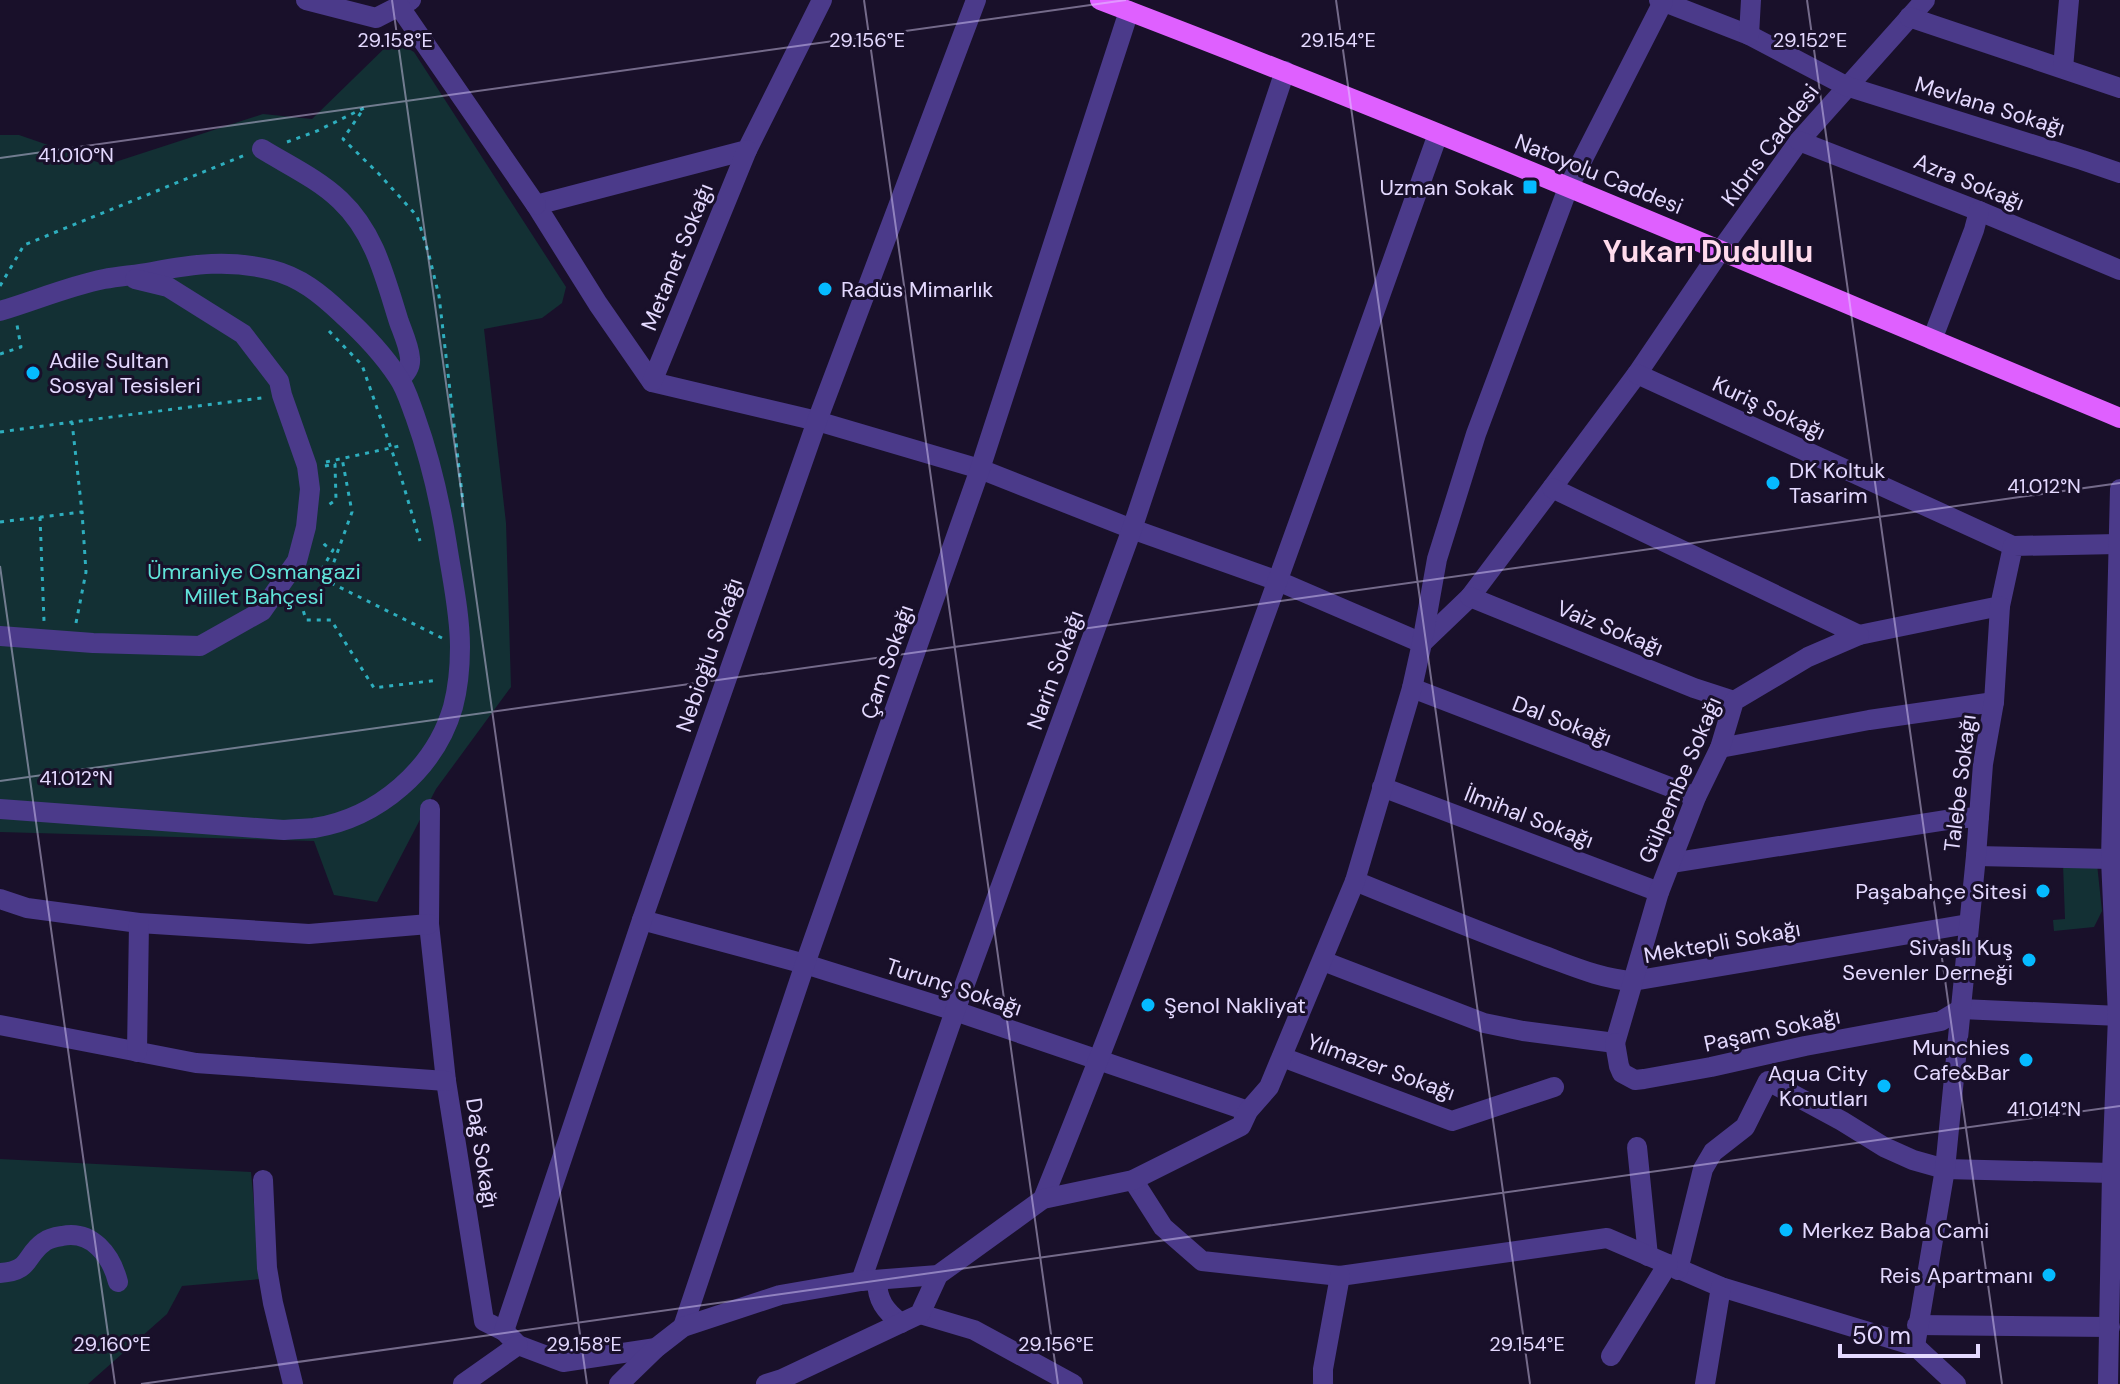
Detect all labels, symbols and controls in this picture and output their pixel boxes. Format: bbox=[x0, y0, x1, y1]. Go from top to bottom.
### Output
text: 29.158°E bbox=[357, 27, 433, 53]
text: 29.156°E bbox=[829, 27, 905, 53]
text: 29.154°E bbox=[1300, 27, 1376, 53]
text: 29.152°E bbox=[1773, 27, 1847, 53]
street label: Mevlana Sokağı bbox=[1911, 69, 2069, 143]
street label: Kıbrıs Caddesi bbox=[1715, 78, 1825, 212]
street label: Natoyolu Caddesi bbox=[1511, 127, 1687, 221]
text: 41.010°N bbox=[38, 142, 114, 168]
street label: Azra Sokağı bbox=[1910, 147, 2028, 217]
place label: Uzman Sokak bbox=[1380, 173, 1514, 202]
marker: Uzman Sokak bbox=[1521, 178, 1539, 196]
street label: Metanet Sokağı bbox=[634, 179, 720, 335]
district label: Yukarı Dudullu bbox=[1603, 232, 1813, 271]
place label: Radüs Mimarlık bbox=[841, 275, 993, 304]
marker: Radüs Mimarlık bbox=[816, 280, 834, 298]
place label: Adile Sultan Sosyal Tesisleri bbox=[49, 346, 201, 400]
marker: Adile Sultan Sosyal Tesisleri bbox=[24, 364, 42, 382]
street label: Kuriş Sokağı bbox=[1708, 369, 1830, 447]
place label: DK Koltuk Tasarim bbox=[1789, 456, 1885, 510]
text: 41.012°N bbox=[2007, 473, 2081, 499]
marker: DK Koltuk Tasarim bbox=[1764, 474, 1782, 492]
park label: Ümraniye Osmangazi Millet Bahçesi bbox=[147, 557, 361, 611]
street label: Nebioğlu Sokağı bbox=[669, 574, 749, 736]
street label: Vaiz Sokağı bbox=[1552, 593, 1668, 663]
street label: Çam Sokağı bbox=[854, 601, 920, 723]
street label: Narin Sokağı bbox=[1020, 606, 1090, 734]
street label: Dal Sokağı bbox=[1508, 689, 1616, 753]
street label: Gülpembe Sokağı bbox=[1632, 692, 1728, 868]
street label: Talebe Sokağı bbox=[1937, 713, 1983, 853]
text: 41.012°N bbox=[39, 765, 113, 791]
street label: İlmihal Sokağı bbox=[1460, 779, 1598, 855]
place label: Paşabahçe Sitesi bbox=[1855, 877, 2027, 906]
marker: Paşabahçe Sitesi bbox=[2034, 882, 2052, 900]
street label: Mektepli Sokağı bbox=[1641, 914, 1803, 970]
place label: Sivaslı Kuş Sevenler Derneği bbox=[1842, 933, 2013, 987]
street label: Turunç Sokağı bbox=[882, 951, 1026, 1023]
marker: Sivaslı Kuş Sevenler Derneği bbox=[2020, 951, 2038, 969]
place label: Şenol Nakliyat bbox=[1164, 991, 1306, 1020]
marker: Şenol Nakliyat bbox=[1139, 996, 1157, 1014]
street label: Paşam Sokağı bbox=[1701, 1001, 1843, 1059]
street label: Yılmazer Sokağı bbox=[1303, 1027, 1459, 1107]
place label: Munchies Cafe&Bar bbox=[1912, 1033, 2010, 1087]
marker: Munchies Cafe&Bar bbox=[2017, 1051, 2035, 1069]
place label: Aqua City Konutları bbox=[1768, 1059, 1868, 1113]
marker: Aqua City Konutları bbox=[1875, 1077, 1893, 1095]
street label: Dağ Sokağı bbox=[459, 1096, 505, 1210]
text: 41.014°N bbox=[2007, 1096, 2081, 1122]
place label: Merkez Baba Cami bbox=[1802, 1216, 1989, 1245]
marker: Merkez Baba Cami bbox=[1777, 1221, 1795, 1239]
place label: Reis Apartmanı bbox=[1880, 1261, 2033, 1290]
marker: Reis Apartmanı bbox=[2040, 1266, 2058, 1284]
scale bar bbox=[1840, 1308, 1978, 1358]
text: 50 m bbox=[1852, 1320, 1911, 1351]
text: 29.160°E bbox=[73, 1331, 151, 1357]
text: 29.158°E bbox=[546, 1331, 622, 1357]
text: 29.156°E bbox=[1018, 1331, 1094, 1357]
text: 29.154°E bbox=[1489, 1331, 1565, 1357]

